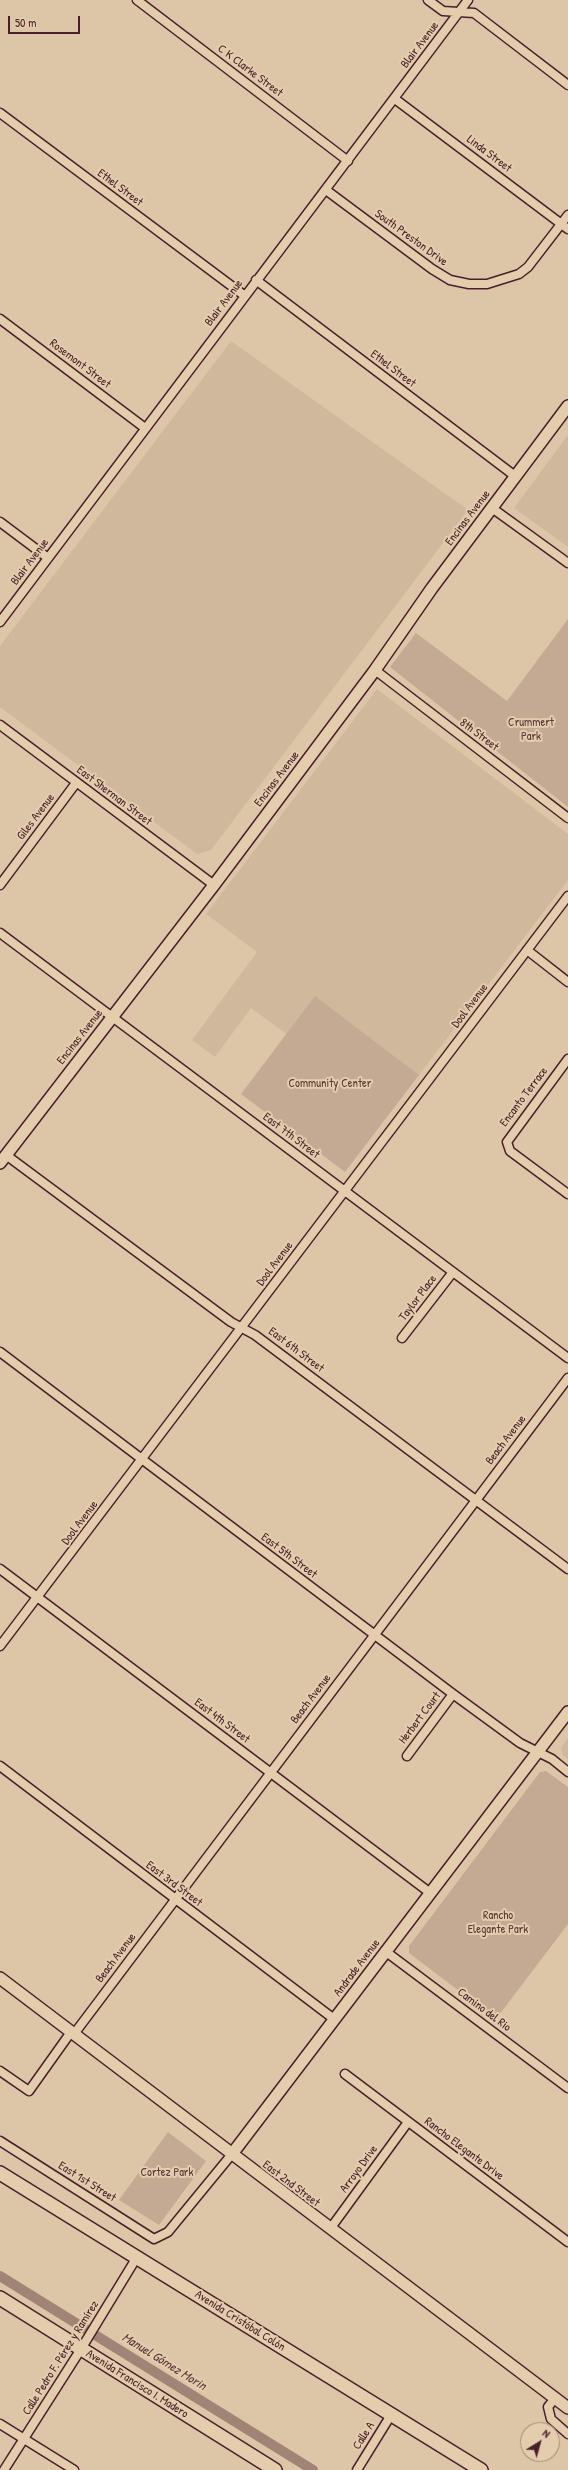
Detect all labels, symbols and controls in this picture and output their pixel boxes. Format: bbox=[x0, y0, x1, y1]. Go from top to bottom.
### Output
scale bar bbox=[10, 8, 82, 34]
text: 50 m bbox=[15, 14, 36, 31]
street label: Blair Avenue bbox=[398, 19, 442, 71]
street label: C K Clarke Street bbox=[215, 42, 285, 100]
street label: Linda Street bbox=[464, 132, 514, 176]
street label: Ethel Street bbox=[94, 166, 146, 210]
street label: South Preston Drive bbox=[372, 207, 450, 269]
street label: Blair Avenue bbox=[202, 277, 246, 329]
street label: Rosemont Street bbox=[47, 336, 113, 392]
street label: Ethel Street bbox=[367, 347, 419, 391]
street label: Encinas Avenue bbox=[442, 487, 494, 549]
street label: Blair Avenue bbox=[8, 536, 52, 588]
street label: 8th Street bbox=[457, 716, 501, 754]
park label: Crummert Park bbox=[508, 716, 554, 744]
street label: Encinas Avenue bbox=[251, 748, 303, 810]
street label: East Sherman Street bbox=[74, 763, 154, 829]
street label: Giles Avenue bbox=[14, 791, 58, 843]
street label: Dool Avenue bbox=[449, 981, 491, 1031]
street label: Encinas Avenue bbox=[54, 1007, 106, 1067]
street label: Encanto Terrace bbox=[497, 1064, 551, 1130]
park label: Community Center bbox=[289, 1077, 371, 1091]
street label: East 7th Street bbox=[260, 1110, 322, 1162]
street label: Dool Avenue bbox=[254, 1239, 296, 1289]
street label: Taylor Place bbox=[396, 1272, 440, 1324]
street label: East 6th Street bbox=[265, 1324, 327, 1376]
street label: Beach Avenue bbox=[483, 1412, 529, 1468]
street label: Dool Avenue bbox=[59, 1498, 101, 1548]
street label: East 5th Street bbox=[258, 1530, 320, 1582]
street label: Beach Avenue bbox=[288, 1671, 334, 1727]
street label: Herbert Court bbox=[396, 1689, 444, 1747]
street label: East 4th Street bbox=[191, 1695, 253, 1747]
street label: East 3rd Street bbox=[143, 1858, 205, 1910]
park label: Rancho Elegante Park bbox=[468, 1909, 528, 1937]
street label: Beach Avenue bbox=[93, 1930, 139, 1986]
street label: Andrade Avenue bbox=[331, 1937, 383, 1999]
street label: Camino del Rio bbox=[454, 1985, 514, 2035]
street label: Rancho Elegante Drive bbox=[421, 2114, 507, 2184]
street label: Arroyo Drive bbox=[337, 2142, 381, 2196]
street label: East 2nd Street bbox=[260, 2158, 322, 2210]
street label: East 1st Street bbox=[55, 2159, 119, 2205]
park label: Cortez Park bbox=[141, 2166, 193, 2180]
street label: Avenida Cristóbal Colón bbox=[192, 2287, 288, 2355]
street label: Calle Pedro F. Pérez y Ramírez bbox=[20, 2298, 102, 2418]
water label: Manuel Gómez Morin bbox=[119, 2330, 209, 2394]
street label: Avenida Francisco I. Madero bbox=[83, 2347, 191, 2421]
street label: Calle A bbox=[350, 2420, 378, 2452]
north arrow bbox=[520, 2422, 560, 2462]
text: N bbox=[540, 2426, 553, 2441]

